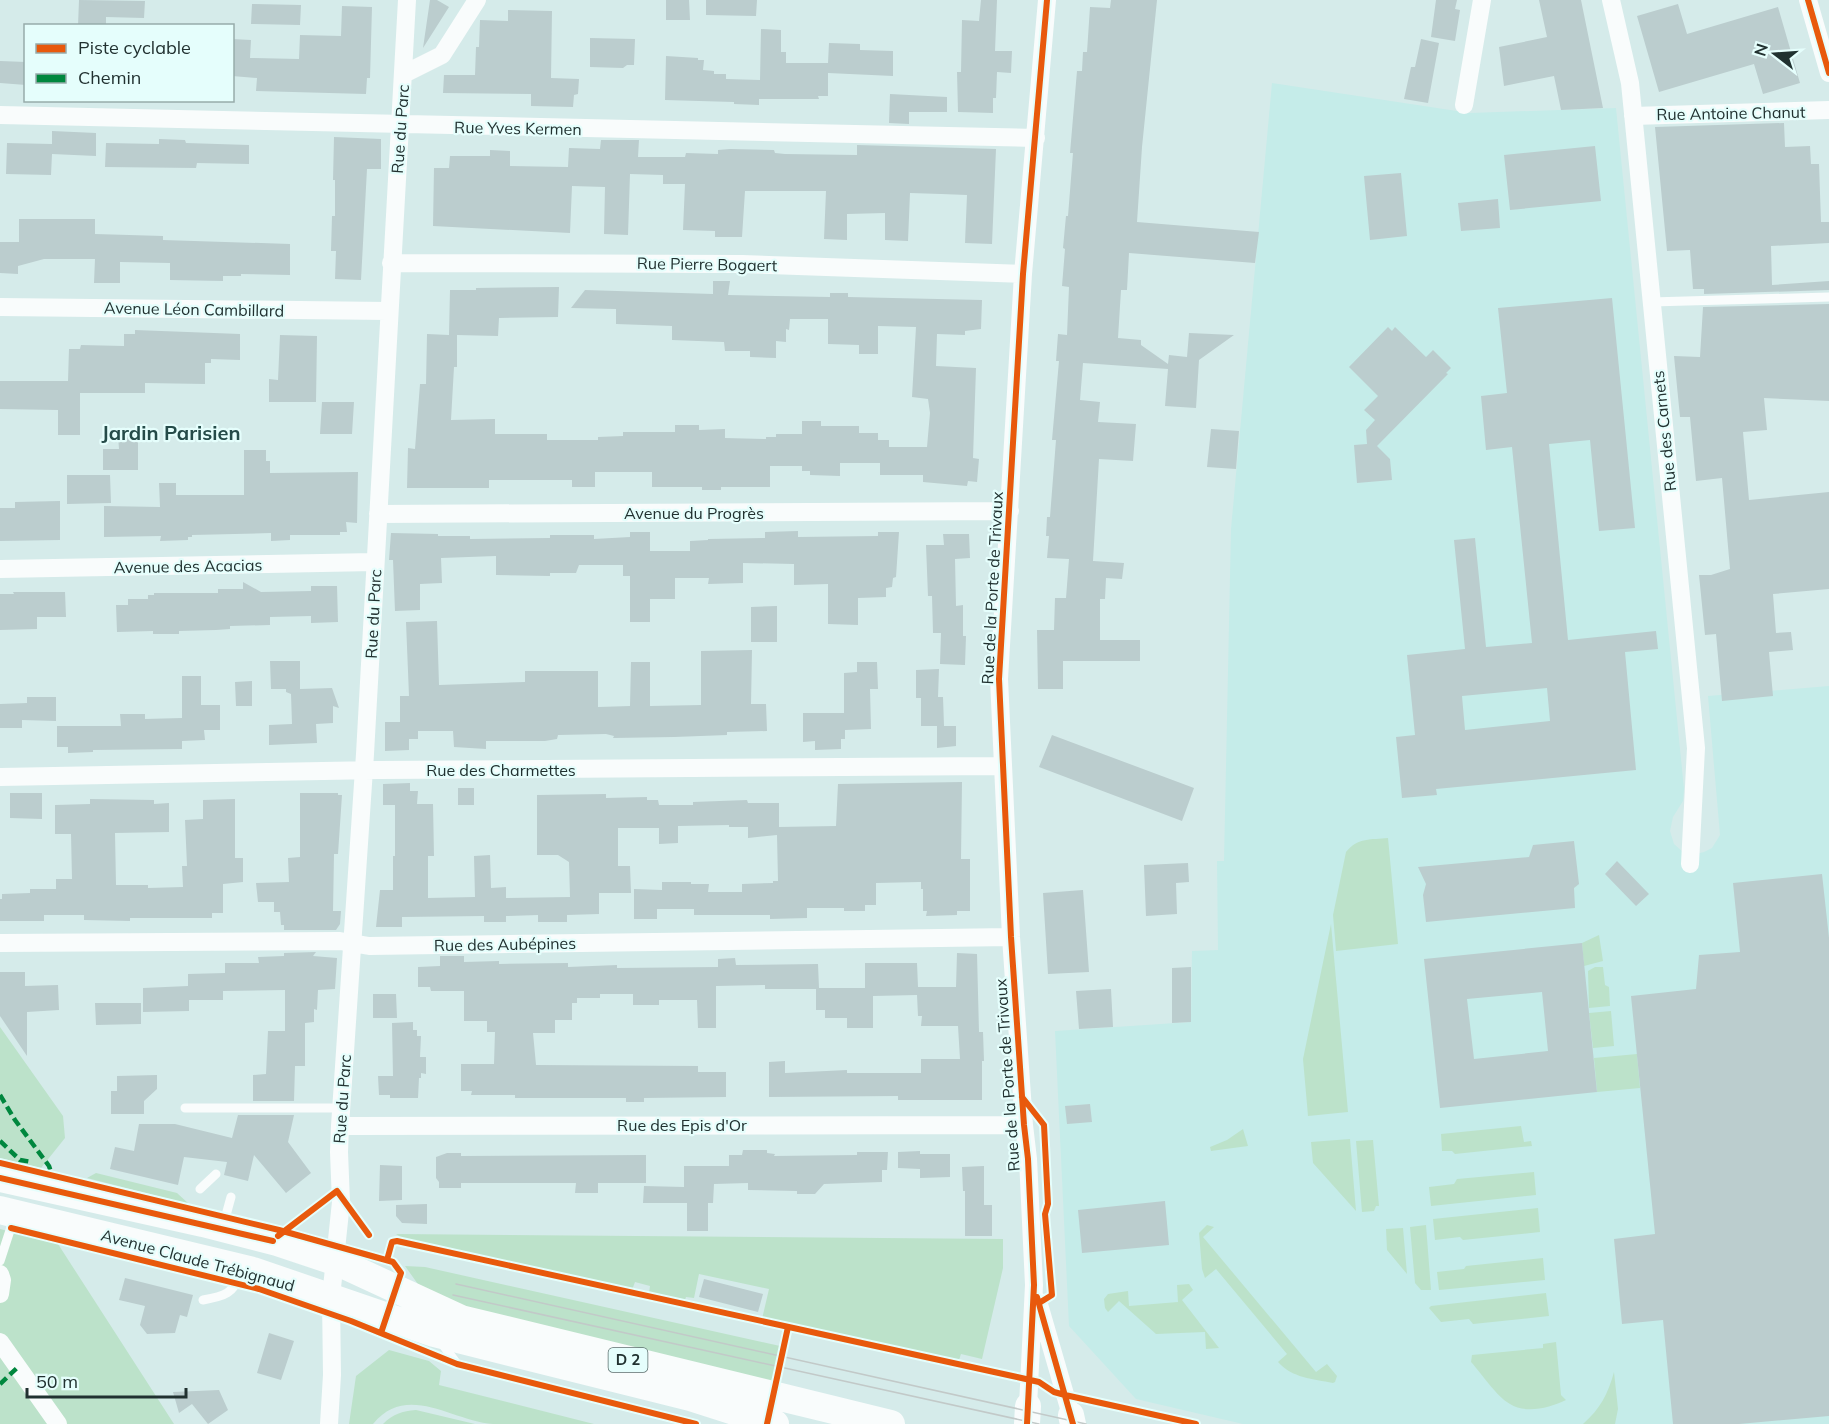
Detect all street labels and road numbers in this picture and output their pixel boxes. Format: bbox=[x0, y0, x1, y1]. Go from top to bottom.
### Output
street label: Rue du Parc bbox=[387, 84, 413, 174]
street label: Rue Antoine Chanut bbox=[1656, 102, 1806, 124]
street label: Rue Yves Kermen bbox=[454, 117, 582, 139]
street label: Rue Pierre Bogaert bbox=[637, 253, 778, 275]
street label: Avenue Léon Cambillard bbox=[104, 297, 284, 321]
street label: Rue des Carnets bbox=[1648, 370, 1680, 492]
street label: Rue de la Porte de Trivaux bbox=[977, 491, 1007, 685]
street label: Avenue du Progrès bbox=[624, 503, 764, 523]
street label: Avenue des Acacias bbox=[113, 555, 263, 577]
street label: Rue du Parc bbox=[361, 569, 385, 659]
street label: Rue des Charmettes bbox=[426, 760, 576, 780]
street label: Rue des Aubépines bbox=[434, 933, 576, 955]
street label: Rue de la Porte de Trivaux bbox=[990, 977, 1024, 1172]
street label: Rue du Parc bbox=[329, 1054, 355, 1144]
street label: Rue des Epis d'Or bbox=[617, 1115, 747, 1135]
street label: Avenue Claude Trébignaud bbox=[99, 1224, 297, 1296]
road number: D 2 bbox=[608, 1348, 648, 1372]

